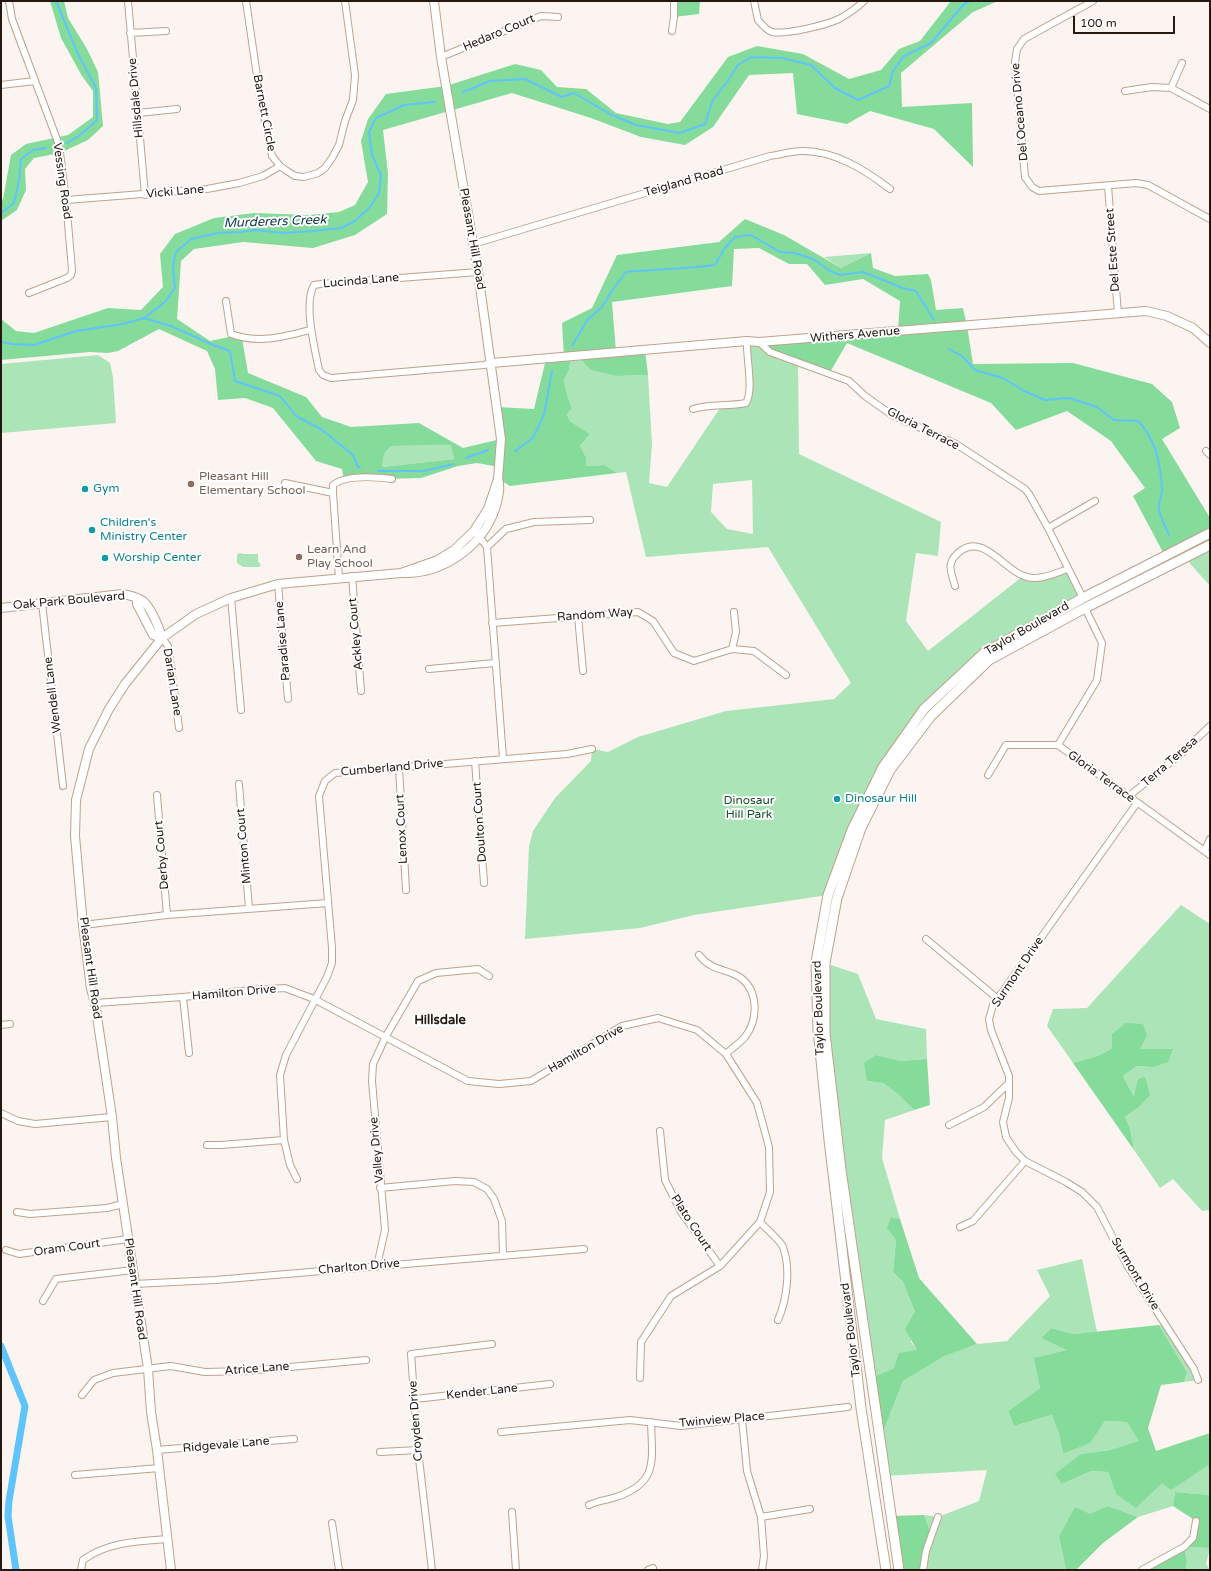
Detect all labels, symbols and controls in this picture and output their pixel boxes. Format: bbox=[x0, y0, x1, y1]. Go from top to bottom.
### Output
scale bar bbox=[1075, 8, 1177, 34]
street label: Hedaro Court bbox=[461, 11, 537, 55]
text: 100 m bbox=[1080, 16, 1117, 30]
street label: Hillsdale Drive bbox=[125, 57, 147, 139]
street label: Del Oceano Drive bbox=[1009, 62, 1031, 162]
street label: Barnett Circle bbox=[249, 73, 279, 153]
street label: Vessing Road bbox=[50, 142, 74, 220]
street label: Teigland Road bbox=[643, 164, 725, 200]
street label: Vicki Lane bbox=[145, 182, 205, 202]
street label: Pleasant Hill Road bbox=[456, 187, 488, 291]
street label: Del Este Street bbox=[1103, 208, 1123, 292]
water label: Murderers Creek bbox=[223, 212, 327, 232]
street label: Lucinda Lane bbox=[322, 271, 400, 291]
street label: Withers Avenue bbox=[809, 324, 901, 346]
street label: Gloria Terrace bbox=[884, 405, 962, 453]
place label: Pleasant Hill Elementary School bbox=[199, 470, 306, 498]
marker: Pleasant Hill Elementary School bbox=[186, 479, 196, 489]
place label: Gym bbox=[93, 482, 120, 496]
marker: Gym bbox=[80, 484, 90, 494]
place label: Children's Ministry Center bbox=[100, 516, 187, 544]
marker: Children's Ministry Center bbox=[87, 525, 97, 535]
place label: Learn And Play School bbox=[307, 543, 373, 571]
place label: Worship Center bbox=[113, 551, 201, 565]
marker: Learn And Play School bbox=[294, 552, 304, 562]
marker: Worship Center bbox=[100, 553, 110, 563]
street label: Oak Park Boulevard bbox=[12, 589, 126, 613]
street label: Ackley Court bbox=[346, 597, 366, 671]
street label: Taylor Boulevard bbox=[982, 599, 1072, 659]
street label: Paradise Lane bbox=[272, 601, 294, 681]
street label: Random Way bbox=[556, 605, 634, 625]
street label: Darian Lane bbox=[160, 647, 184, 717]
street label: Wendell Lane bbox=[41, 656, 65, 734]
street label: Terra Teresa bbox=[1139, 734, 1201, 790]
street label: Gloria Terrace bbox=[1065, 748, 1137, 806]
street label: Cumberland Drive bbox=[340, 756, 444, 780]
street label: Doulton Court bbox=[470, 781, 490, 863]
place label: Dinosaur Hill bbox=[845, 792, 917, 806]
street label: Lenox Court bbox=[393, 794, 411, 864]
park label: Dinosaur Hill Park bbox=[724, 794, 774, 822]
marker: Dinosaur Hill bbox=[832, 794, 842, 804]
street label: Minton Court bbox=[234, 808, 254, 884]
street label: Derby Court bbox=[152, 820, 172, 890]
street label: Pleasant Hill Road bbox=[76, 916, 104, 1020]
street label: Surmont Drive bbox=[989, 934, 1047, 1010]
street label: Taylor Boulevard bbox=[810, 960, 828, 1056]
street label: Hamilton Drive bbox=[191, 982, 277, 1004]
district label: Hillsdale bbox=[414, 1013, 466, 1029]
street label: Hamilton Drive bbox=[546, 1022, 626, 1076]
street label: Valley Drive bbox=[367, 1116, 387, 1184]
street label: Plato Court bbox=[667, 1192, 715, 1254]
street label: Surmont Drive bbox=[1108, 1235, 1162, 1313]
street label: Oram Court bbox=[33, 1236, 101, 1260]
street label: Pleasant Hill Road bbox=[121, 1237, 149, 1341]
street label: Charlton Drive bbox=[318, 1256, 400, 1278]
street label: Taylor Boulevard bbox=[838, 1282, 864, 1378]
street label: Atrice Lane bbox=[224, 1360, 290, 1378]
street label: Croyden Drive bbox=[406, 1380, 426, 1462]
street label: Kender Lane bbox=[445, 1381, 519, 1403]
street label: Twinview Place bbox=[679, 1409, 765, 1431]
street label: Ridgevale Lane bbox=[182, 1434, 270, 1456]

